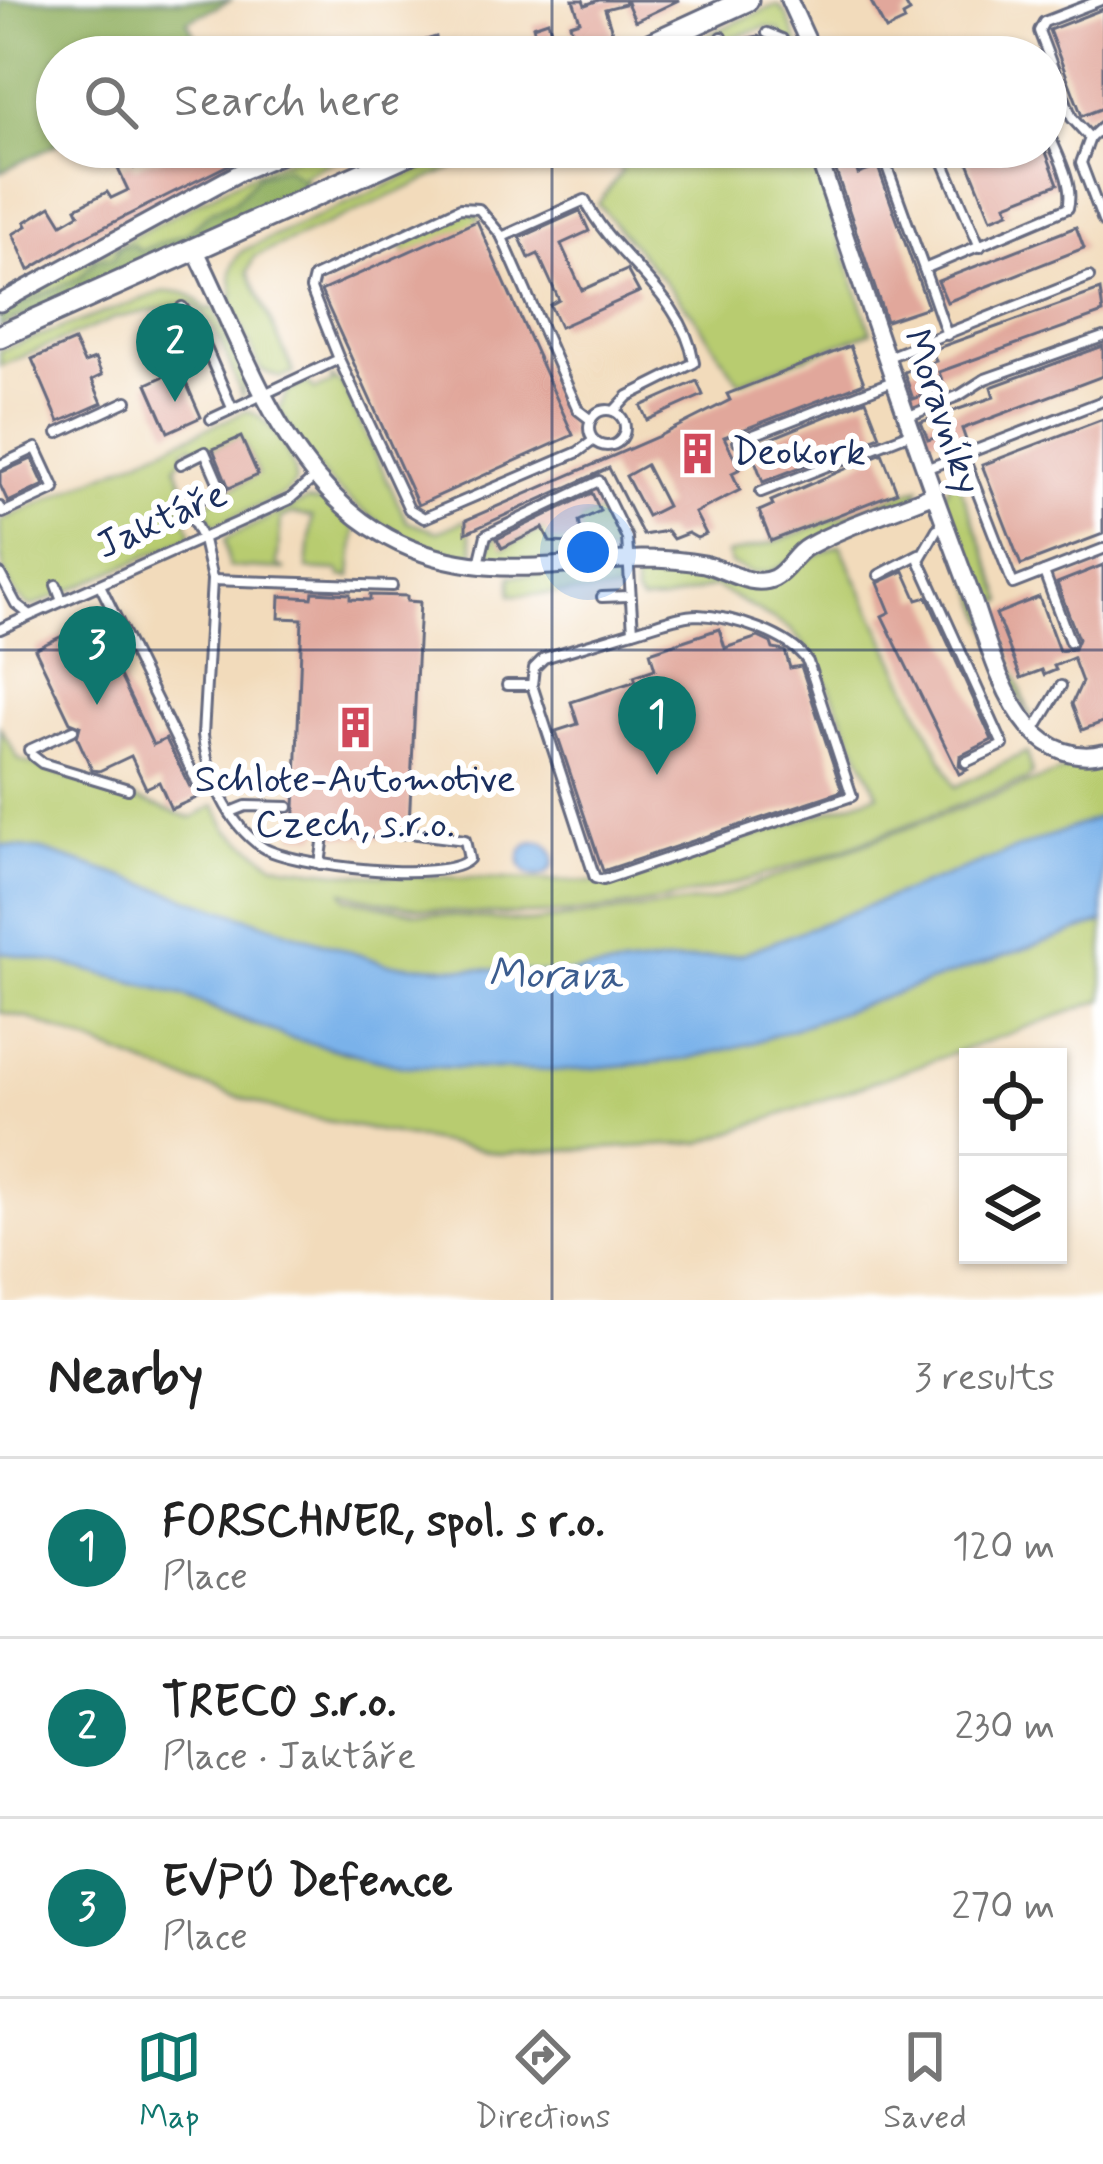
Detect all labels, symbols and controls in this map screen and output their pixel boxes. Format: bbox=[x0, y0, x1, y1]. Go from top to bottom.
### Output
search box bbox=[36, 36, 1067, 168]
icon: search bbox=[78, 69, 144, 135]
text: Search here bbox=[174, 73, 401, 132]
pin: 2 bbox=[136, 303, 214, 402]
street label: Moravníky bbox=[889, 323, 993, 501]
place label: Deokork bbox=[732, 428, 866, 479]
building icon: Deokork bbox=[675, 430, 721, 476]
street label: Jaktáře bbox=[89, 470, 235, 572]
your location bbox=[558, 522, 618, 582]
pin: 3 bbox=[58, 606, 136, 705]
pin: 1 bbox=[618, 676, 696, 775]
building icon: Schlote-Automotive Czech, s.r.o. bbox=[332, 705, 378, 751]
place label: Schlote-Automotive Czech, s.r.o. bbox=[195, 755, 515, 851]
water label: Morava bbox=[487, 947, 624, 1005]
map controls bbox=[959, 1048, 1067, 1264]
button: locate bbox=[959, 1048, 1067, 1156]
button: layers bbox=[959, 1156, 1067, 1264]
text: Nearby bbox=[48, 1345, 203, 1411]
text: 3 results bbox=[914, 1353, 1055, 1404]
text: FORSCHNER, spol. s r.o. bbox=[162, 1493, 605, 1552]
text: 1 bbox=[78, 1522, 96, 1573]
text: 120 m bbox=[952, 1522, 1055, 1573]
text: Place bbox=[162, 1552, 248, 1603]
text: TRECO s.r.o. bbox=[162, 1673, 396, 1732]
text: 2 bbox=[77, 1702, 97, 1753]
text: 230 m bbox=[954, 1702, 1055, 1753]
text: Place · Jaktáře bbox=[162, 1732, 416, 1783]
text: EVPÚ Defence bbox=[162, 1853, 453, 1912]
text: 3 bbox=[78, 1882, 96, 1933]
text: 270 m bbox=[951, 1882, 1055, 1933]
text: Place bbox=[162, 1912, 248, 1963]
tab: Map bbox=[136, 2024, 202, 2140]
tab: Directions bbox=[475, 2024, 611, 2140]
tab: Saved bbox=[883, 2024, 967, 2140]

